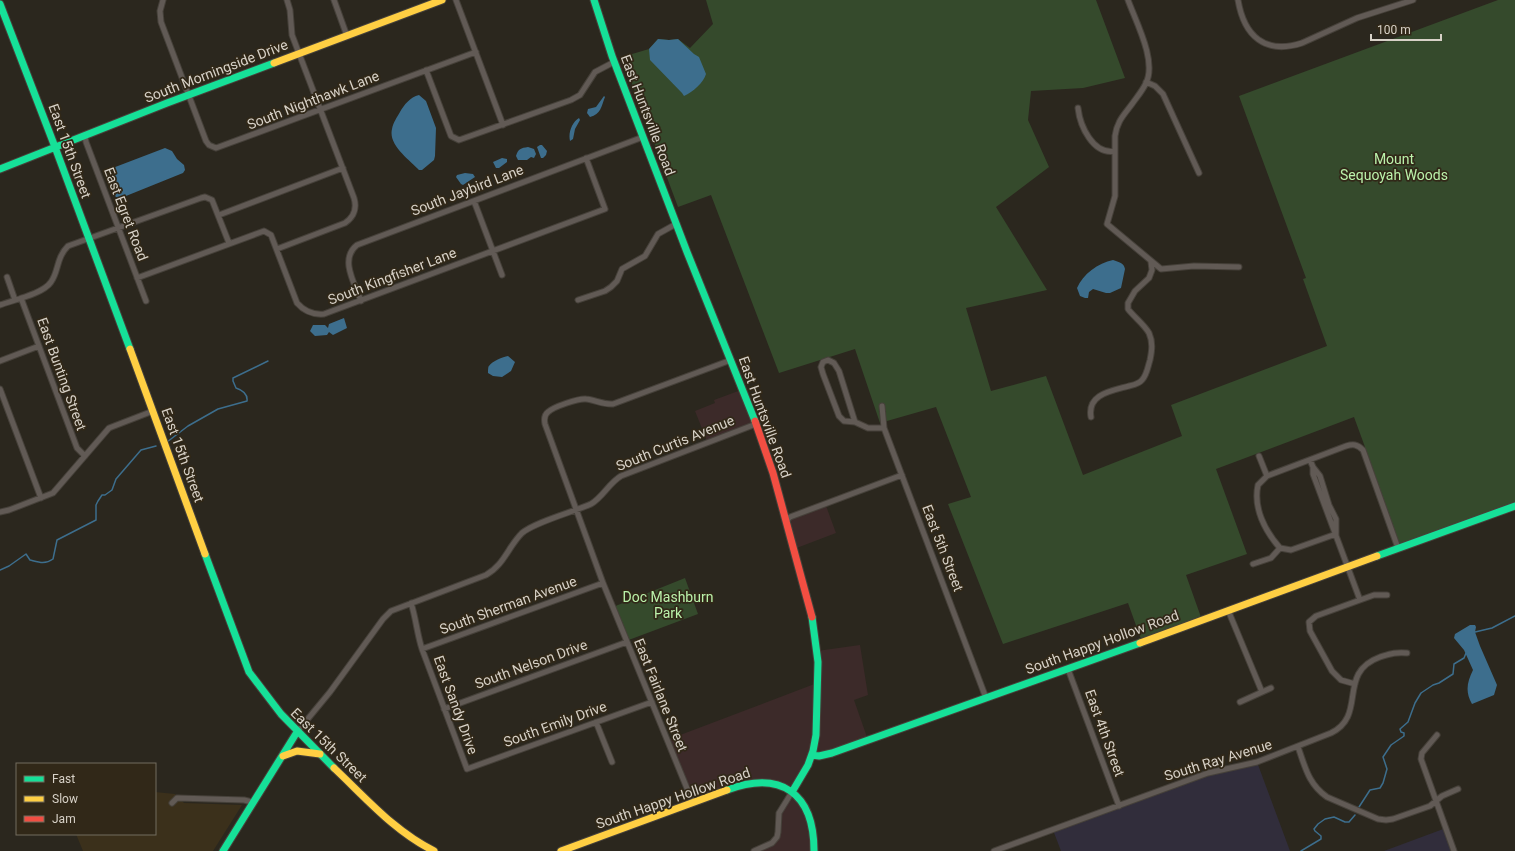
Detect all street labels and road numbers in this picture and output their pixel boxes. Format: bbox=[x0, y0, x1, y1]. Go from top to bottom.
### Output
street label: South Morningside Drive bbox=[142, 36, 290, 106]
street label: East Huntsville Road bbox=[618, 52, 678, 178]
street label: South Nighthawk Lane bbox=[245, 67, 381, 133]
street label: East 15th Street bbox=[46, 102, 95, 201]
street label: South Jaybird Lane bbox=[408, 161, 526, 219]
street label: East Egret Road bbox=[101, 165, 151, 263]
street label: South Kingfisher Lane bbox=[326, 244, 458, 308]
street label: East Bunting Street bbox=[34, 315, 90, 433]
street label: East Huntsville Road bbox=[736, 354, 794, 480]
street label: East 15th Street bbox=[159, 406, 208, 505]
street label: South Curtis Avenue bbox=[614, 412, 736, 474]
street label: East 5th Street bbox=[919, 502, 967, 594]
street label: South Sherman Avenue bbox=[437, 573, 579, 637]
street label: South Happy Hollow Road bbox=[1023, 607, 1181, 677]
street label: South Nelson Drive bbox=[473, 636, 589, 692]
street label: East Fairlane Street bbox=[631, 636, 691, 754]
street label: East Sandy Drive bbox=[431, 653, 481, 757]
street label: East 4th Street bbox=[1082, 687, 1128, 779]
street label: South Emily Drive bbox=[501, 698, 609, 750]
street label: East 15th Street bbox=[288, 705, 371, 786]
street label: South Ray Avenue bbox=[1162, 736, 1274, 784]
street label: South Happy Hollow Road bbox=[594, 764, 752, 832]

